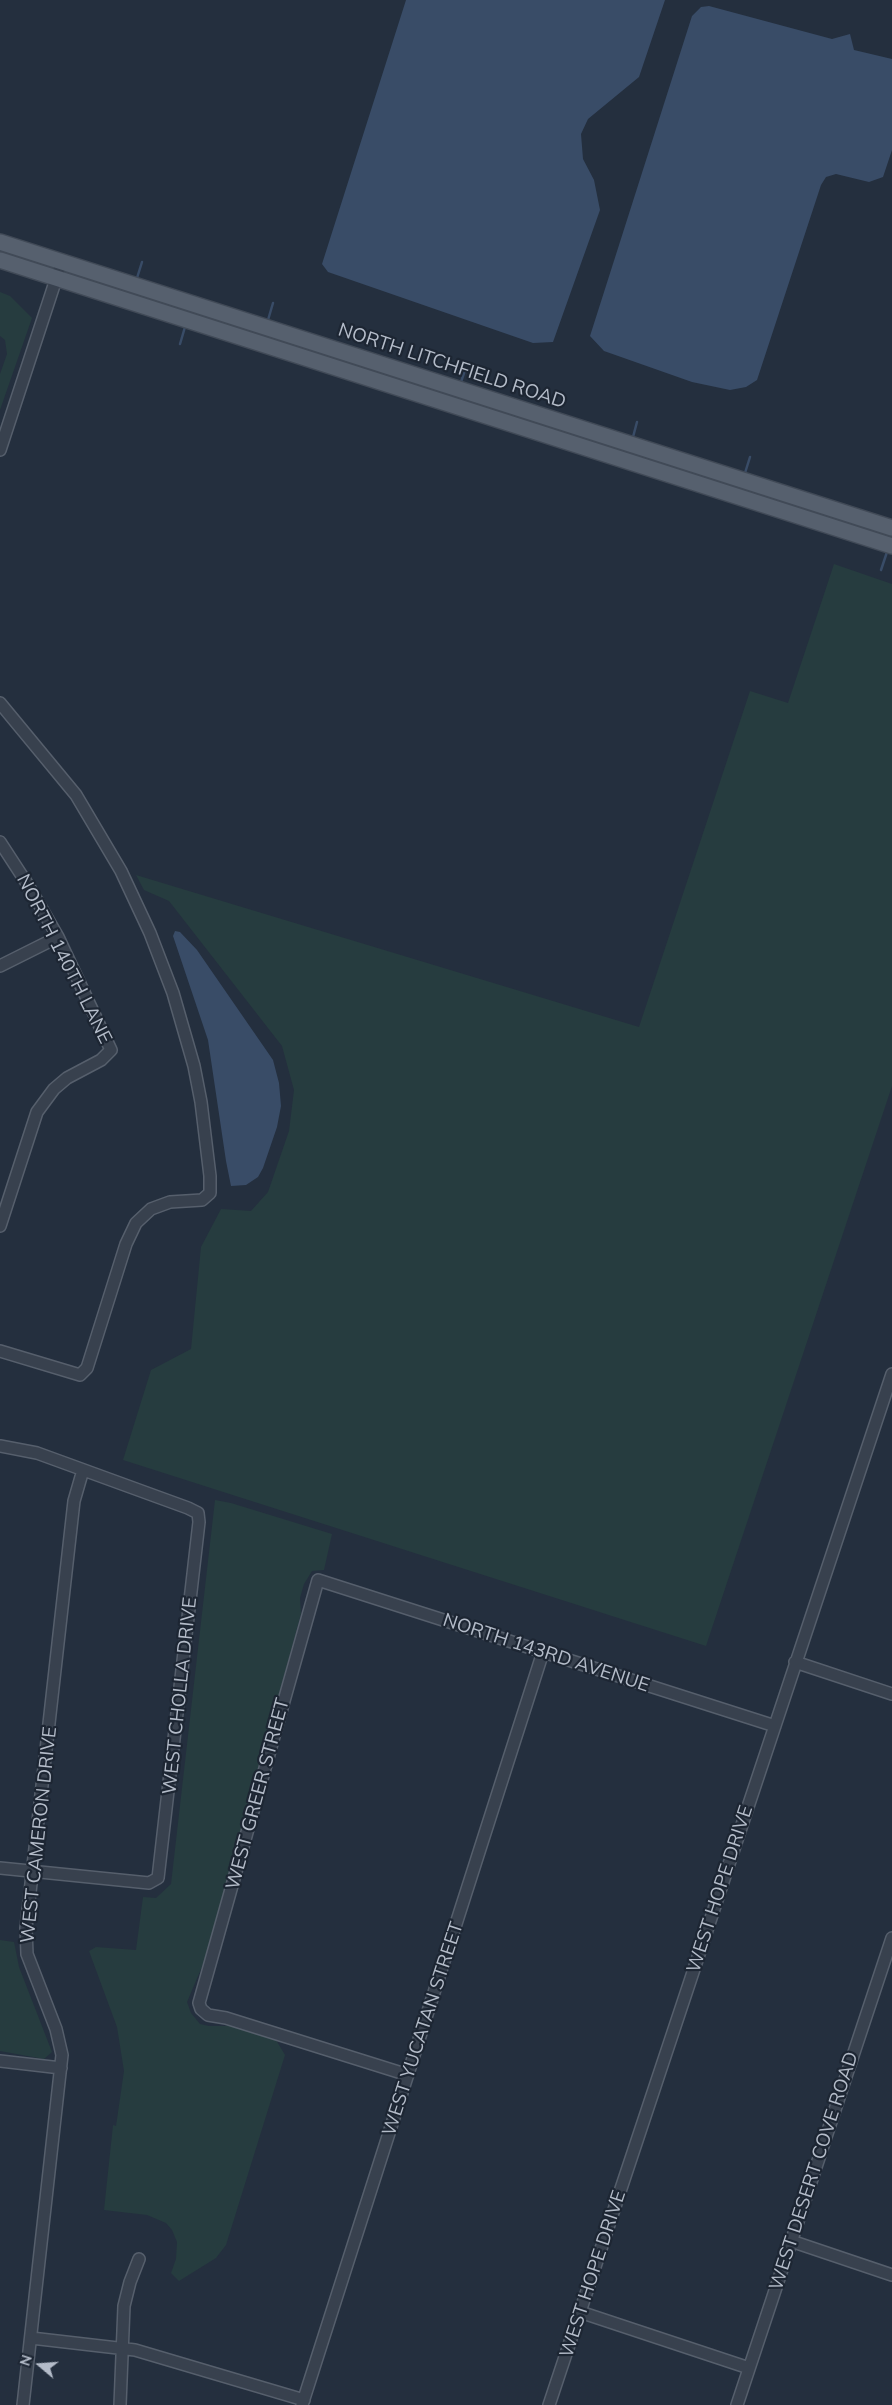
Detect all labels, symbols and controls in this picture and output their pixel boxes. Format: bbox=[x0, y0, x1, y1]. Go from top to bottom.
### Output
street label: NORTH LITCHFIELD ROAD bbox=[335, 318, 569, 414]
street label: NORTH 140TH LANE bbox=[11, 870, 117, 1048]
street label: WEST CHOLLA DRIVE bbox=[158, 1596, 202, 1796]
street label: NORTH 143RD AVENUE bbox=[440, 1609, 652, 1697]
street label: WEST GREER STREET bbox=[221, 1696, 295, 1892]
street label: WEST CAMERON DRIVE bbox=[16, 1726, 62, 1944]
street label: WEST HOPE DRIVE bbox=[682, 1802, 758, 1976]
street label: WEST YUCATAN STREET bbox=[378, 1919, 468, 2139]
street label: WEST DESERT COVE ROAD bbox=[765, 2049, 863, 2293]
street label: WEST HOPE DRIVE bbox=[555, 2187, 631, 2361]
north arrow bbox=[15, 2340, 65, 2390]
text: N bbox=[16, 2353, 36, 2368]

